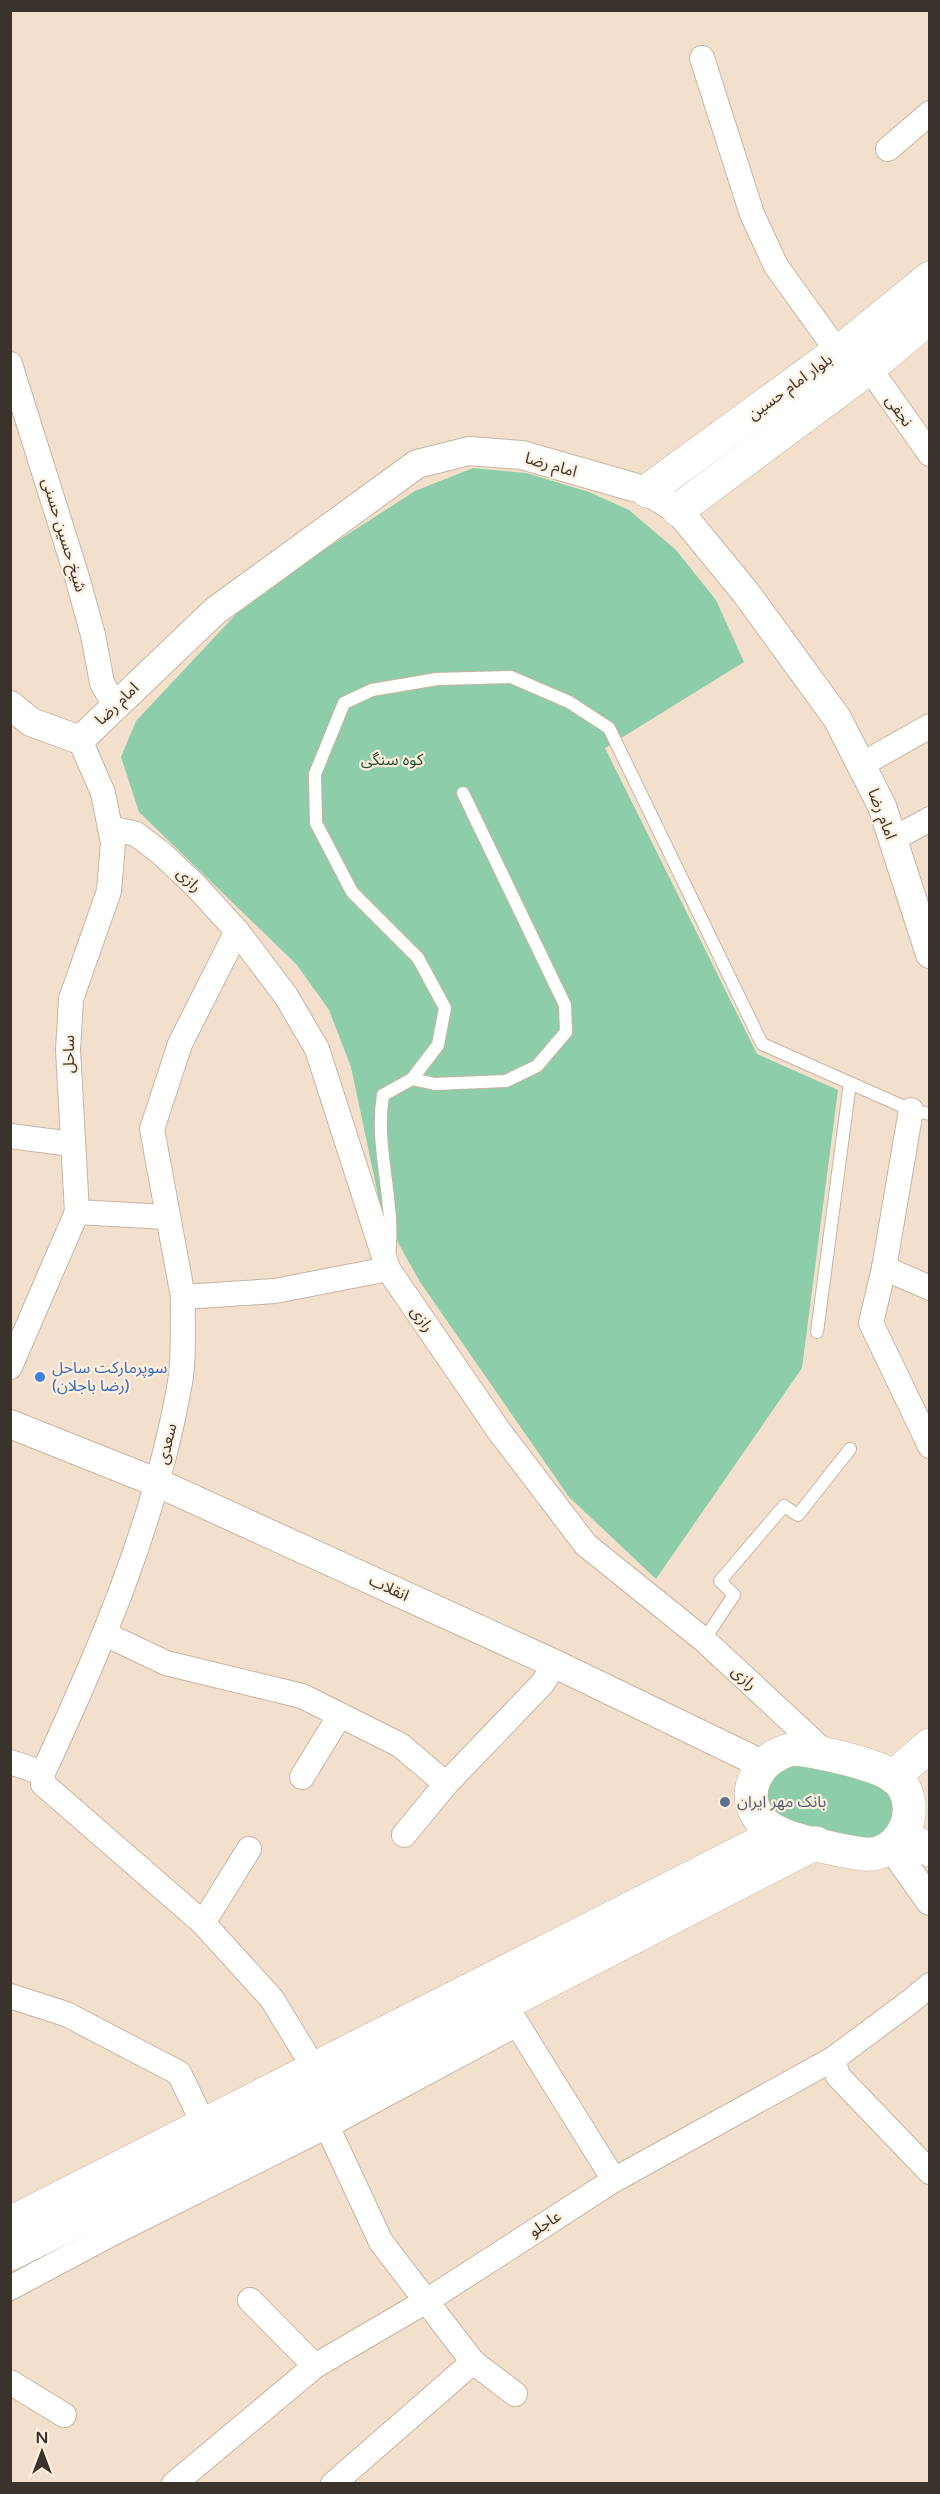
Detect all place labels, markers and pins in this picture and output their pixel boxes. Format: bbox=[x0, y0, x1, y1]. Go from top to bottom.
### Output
place label: سوپرمارکت ساحل (رضا باجلان) bbox=[52, 1358, 167, 1396]
marker: سوپرمارکت ساحل (رضا باجلان) bbox=[33, 1370, 47, 1384]
place label: بانک مهر ایران bbox=[737, 1792, 826, 1812]
marker: بانک مهر ایران bbox=[718, 1795, 732, 1809]

